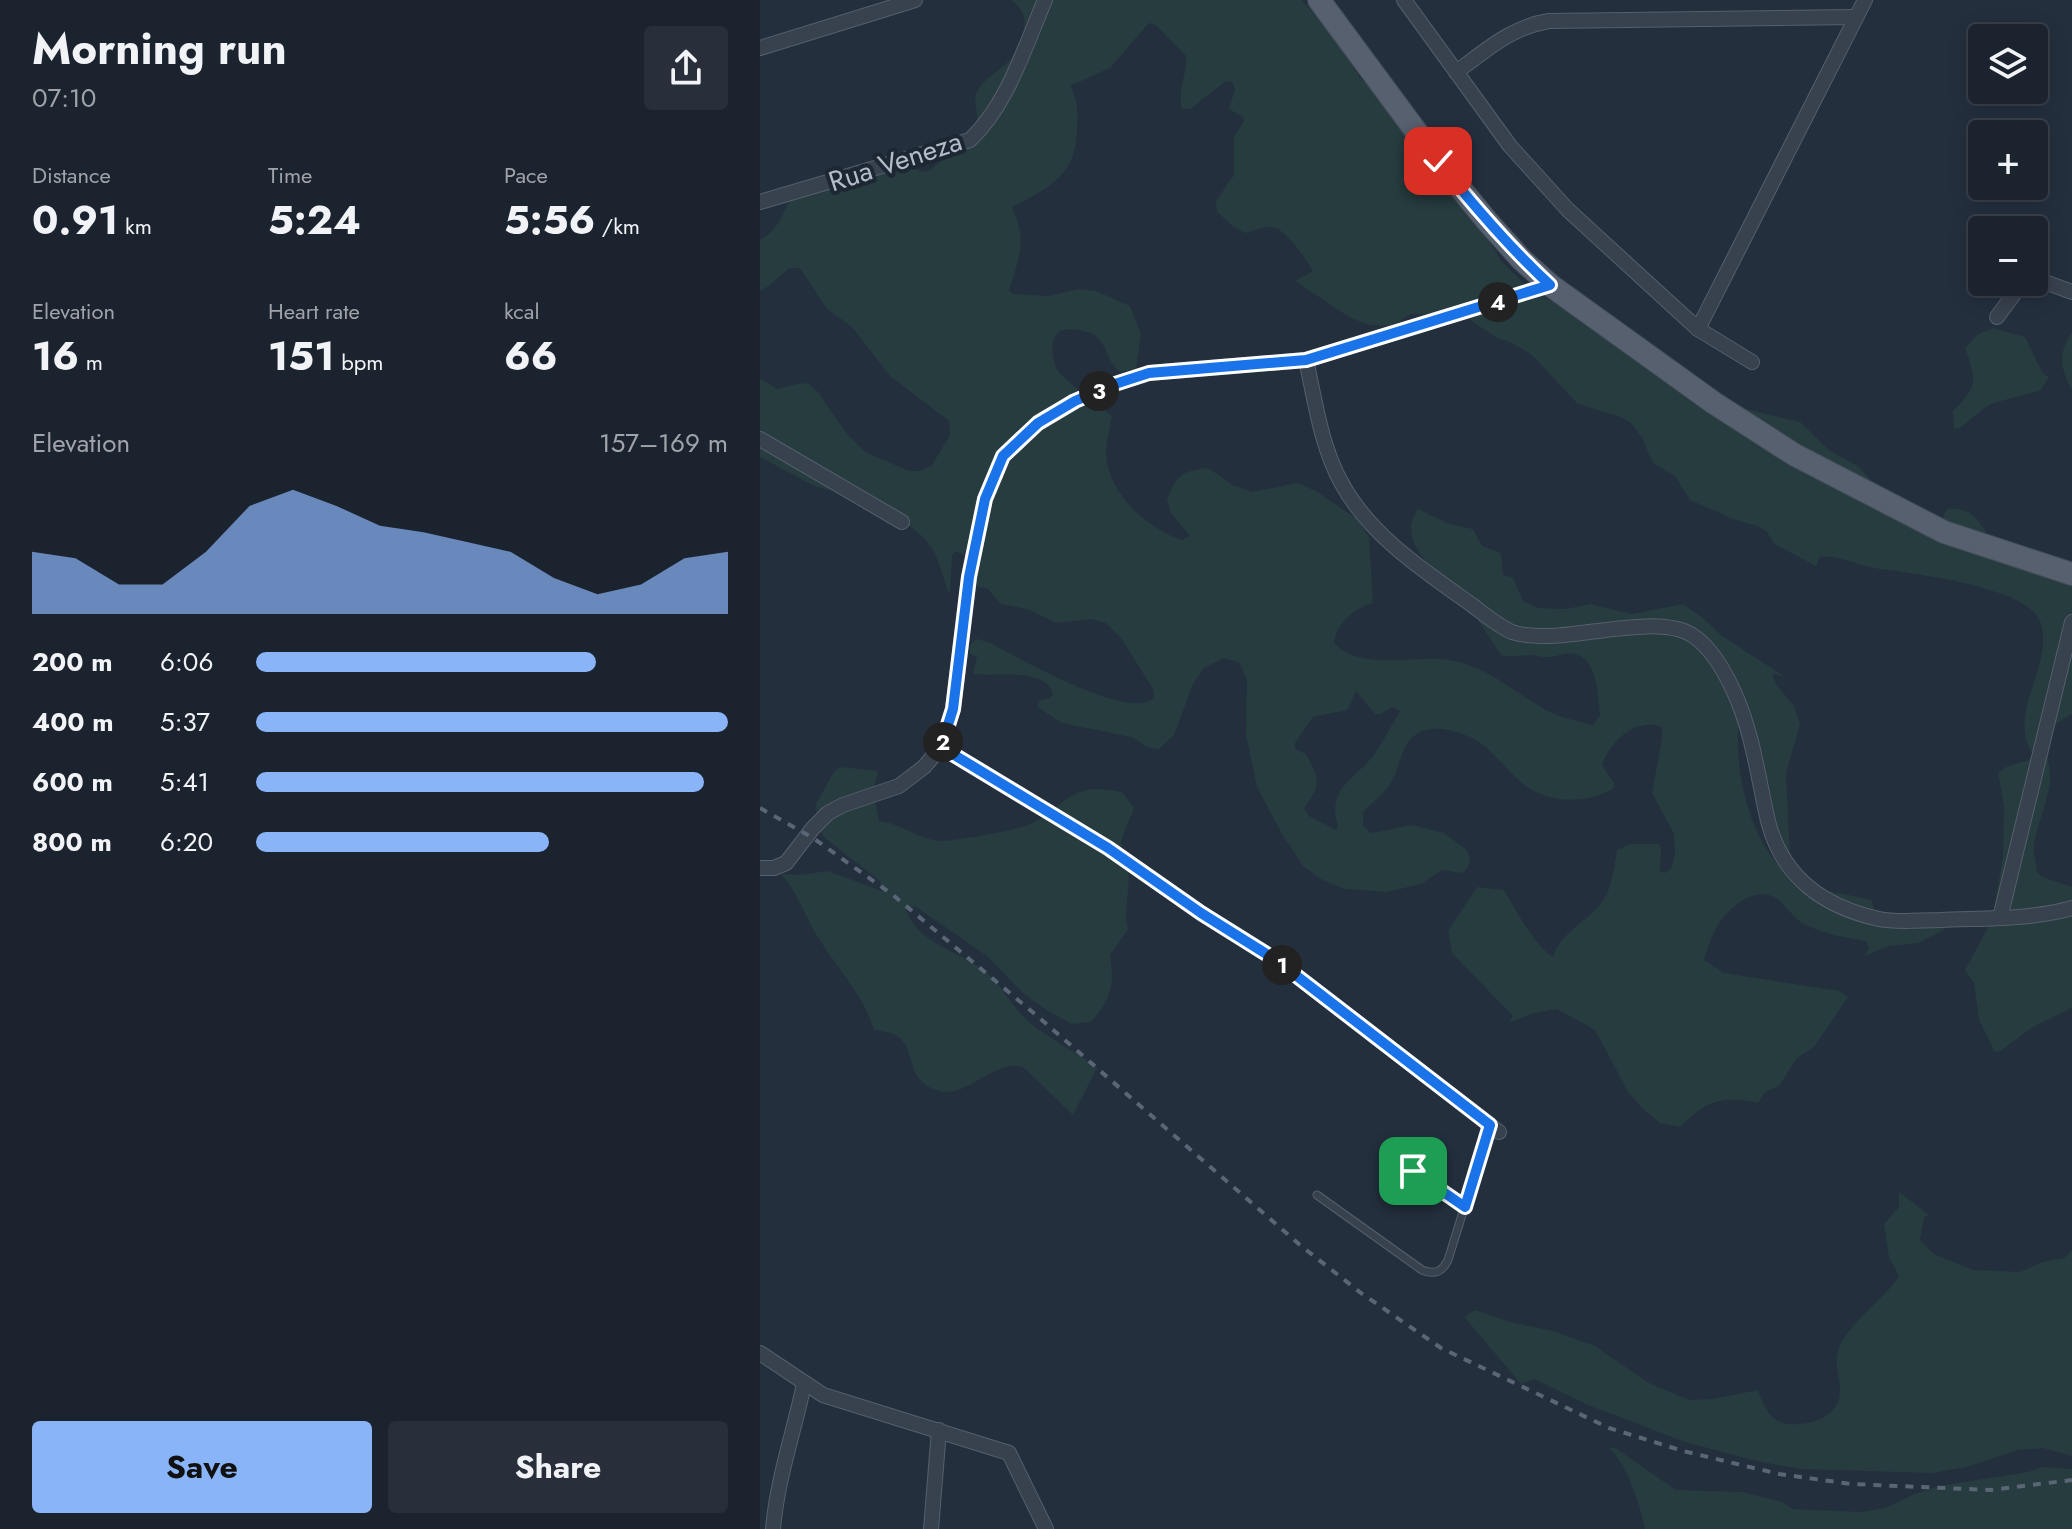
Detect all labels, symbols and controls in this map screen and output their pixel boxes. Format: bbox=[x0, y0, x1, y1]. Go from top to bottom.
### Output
text: Morning run bbox=[32, 17, 287, 81]
map controls bbox=[1968, 24, 2048, 296]
button: layers bbox=[1968, 24, 2048, 104]
button: share bbox=[644, 26, 728, 110]
text: 07:10 bbox=[32, 79, 96, 117]
button: + bbox=[1968, 120, 2048, 200]
street label: Rua Veneza bbox=[823, 121, 967, 202]
pin bbox=[1404, 127, 1472, 195]
icon: check bbox=[1416, 139, 1460, 183]
text: Distance bbox=[32, 159, 111, 191]
text: Time bbox=[268, 159, 312, 191]
text: Pace bbox=[504, 159, 548, 191]
text: 0.91 bbox=[32, 191, 118, 249]
text: 5:24 bbox=[268, 191, 361, 249]
text: 5:56 bbox=[504, 191, 595, 249]
text: km bbox=[118, 210, 152, 242]
text: /km bbox=[595, 210, 640, 242]
button: − bbox=[1968, 216, 2048, 296]
pin: 4 bbox=[1478, 282, 1518, 322]
text: 4 bbox=[1490, 286, 1506, 318]
text: Elevation bbox=[32, 295, 115, 327]
text: Heart rate bbox=[268, 295, 360, 327]
text: kcal bbox=[504, 295, 540, 327]
text: 16 bbox=[32, 327, 79, 385]
text: 151 bbox=[268, 327, 335, 385]
text: 66 bbox=[504, 327, 558, 385]
text: m bbox=[79, 346, 103, 378]
text: bpm bbox=[335, 346, 383, 378]
pin: 3 bbox=[1079, 371, 1119, 411]
text: 3 bbox=[1092, 375, 1106, 407]
text: Elevation bbox=[32, 424, 130, 462]
text: 157–169 m bbox=[599, 424, 728, 462]
text: 200 m bbox=[32, 643, 113, 681]
text: 6:06 bbox=[160, 643, 213, 681]
text: 400 m bbox=[32, 703, 114, 741]
text: 5:37 bbox=[160, 703, 210, 741]
pin: 2 bbox=[923, 722, 963, 762]
text: 2 bbox=[936, 726, 950, 758]
text: 600 m bbox=[32, 763, 113, 801]
text: 5:41 bbox=[160, 763, 209, 801]
text: 800 m bbox=[32, 823, 112, 861]
text: 6:20 bbox=[160, 823, 213, 861]
pin: 1 bbox=[1262, 945, 1302, 985]
text: 1 bbox=[1276, 949, 1288, 981]
pin bbox=[1379, 1137, 1447, 1205]
icon: arrive bbox=[1391, 1149, 1435, 1193]
button: Save bbox=[32, 1421, 372, 1513]
button: Share bbox=[388, 1421, 728, 1513]

